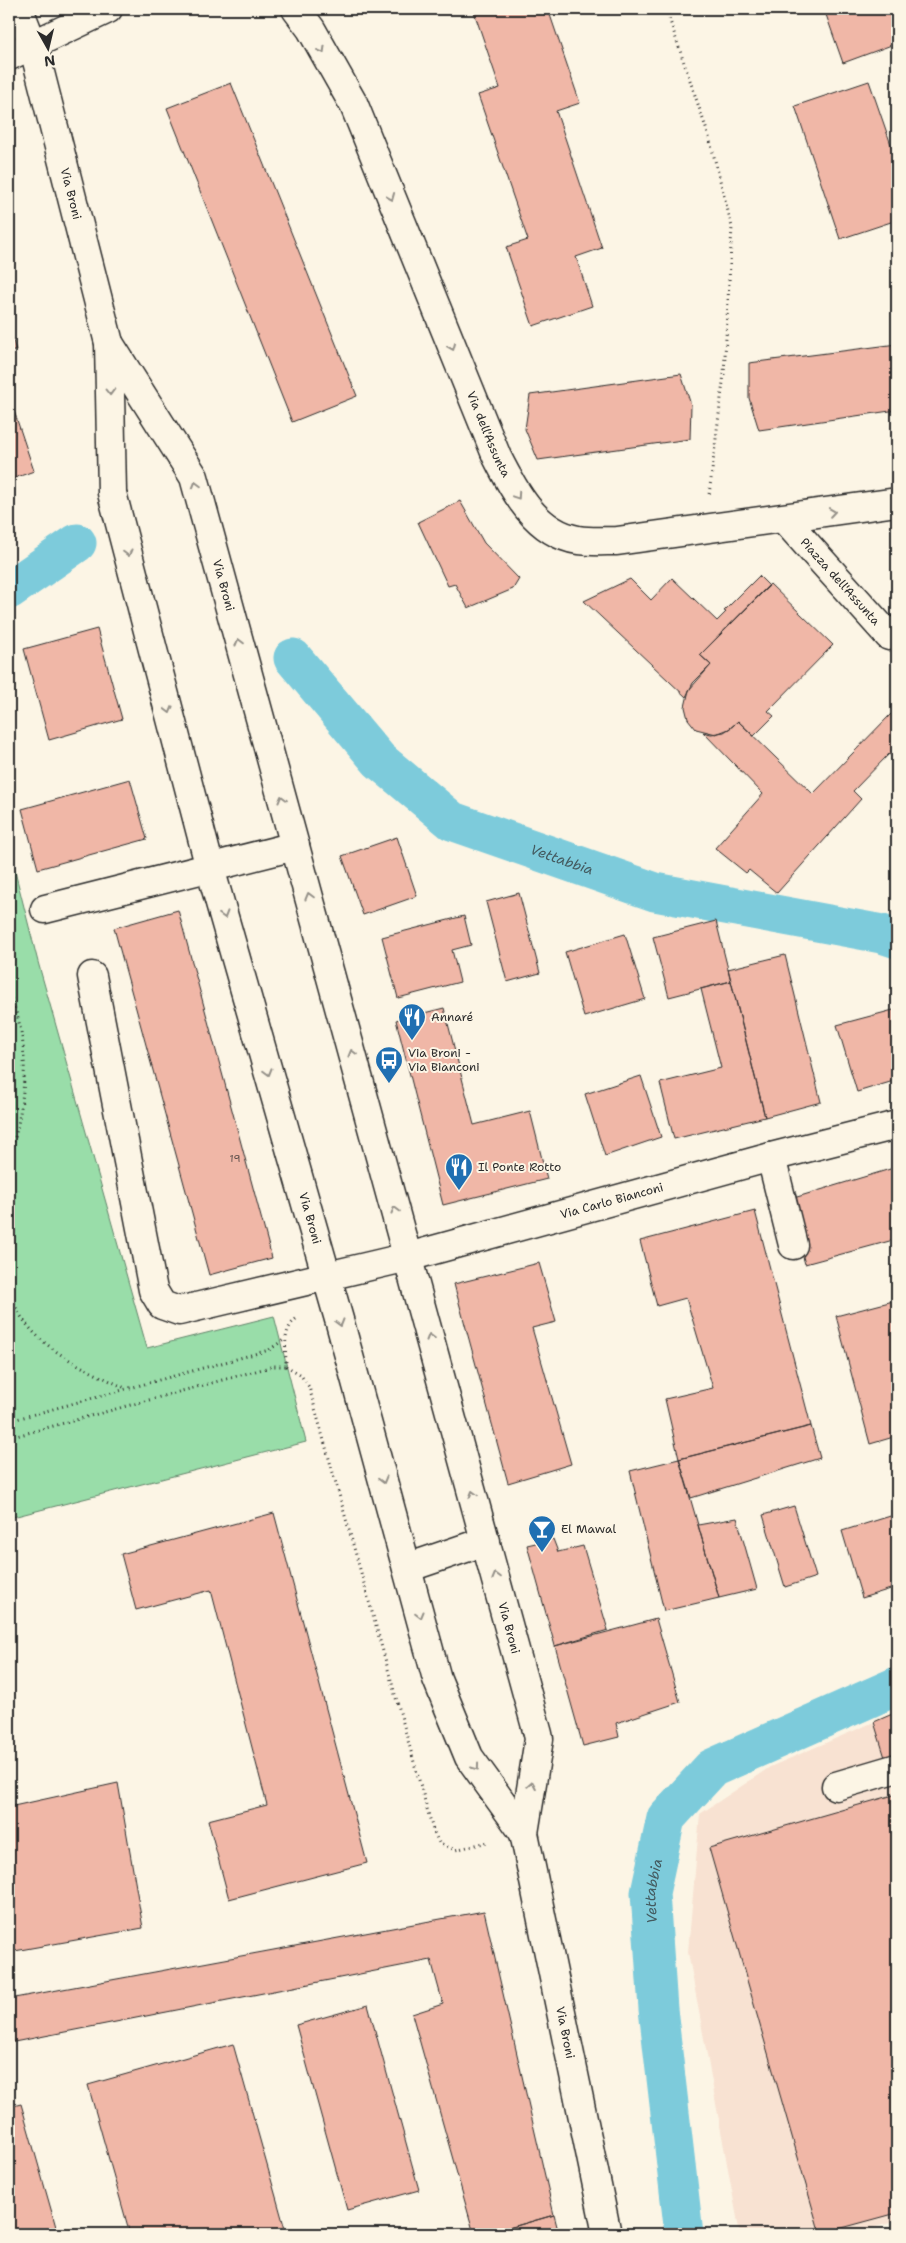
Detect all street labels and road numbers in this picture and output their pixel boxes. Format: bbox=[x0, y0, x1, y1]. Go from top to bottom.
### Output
street label: Via Broni bbox=[57, 166, 85, 221]
street label: Via dell'Assunta bbox=[463, 389, 514, 481]
street label: Piazza dell'Assunta bbox=[797, 534, 884, 629]
street label: Via Broni bbox=[209, 558, 238, 613]
street label: Via Carlo Bianconi bbox=[558, 1179, 665, 1223]
street label: Via Broni bbox=[295, 1191, 325, 1246]
street label: Via Broni bbox=[494, 1600, 524, 1656]
street label: Via Broni bbox=[552, 2005, 579, 2060]

